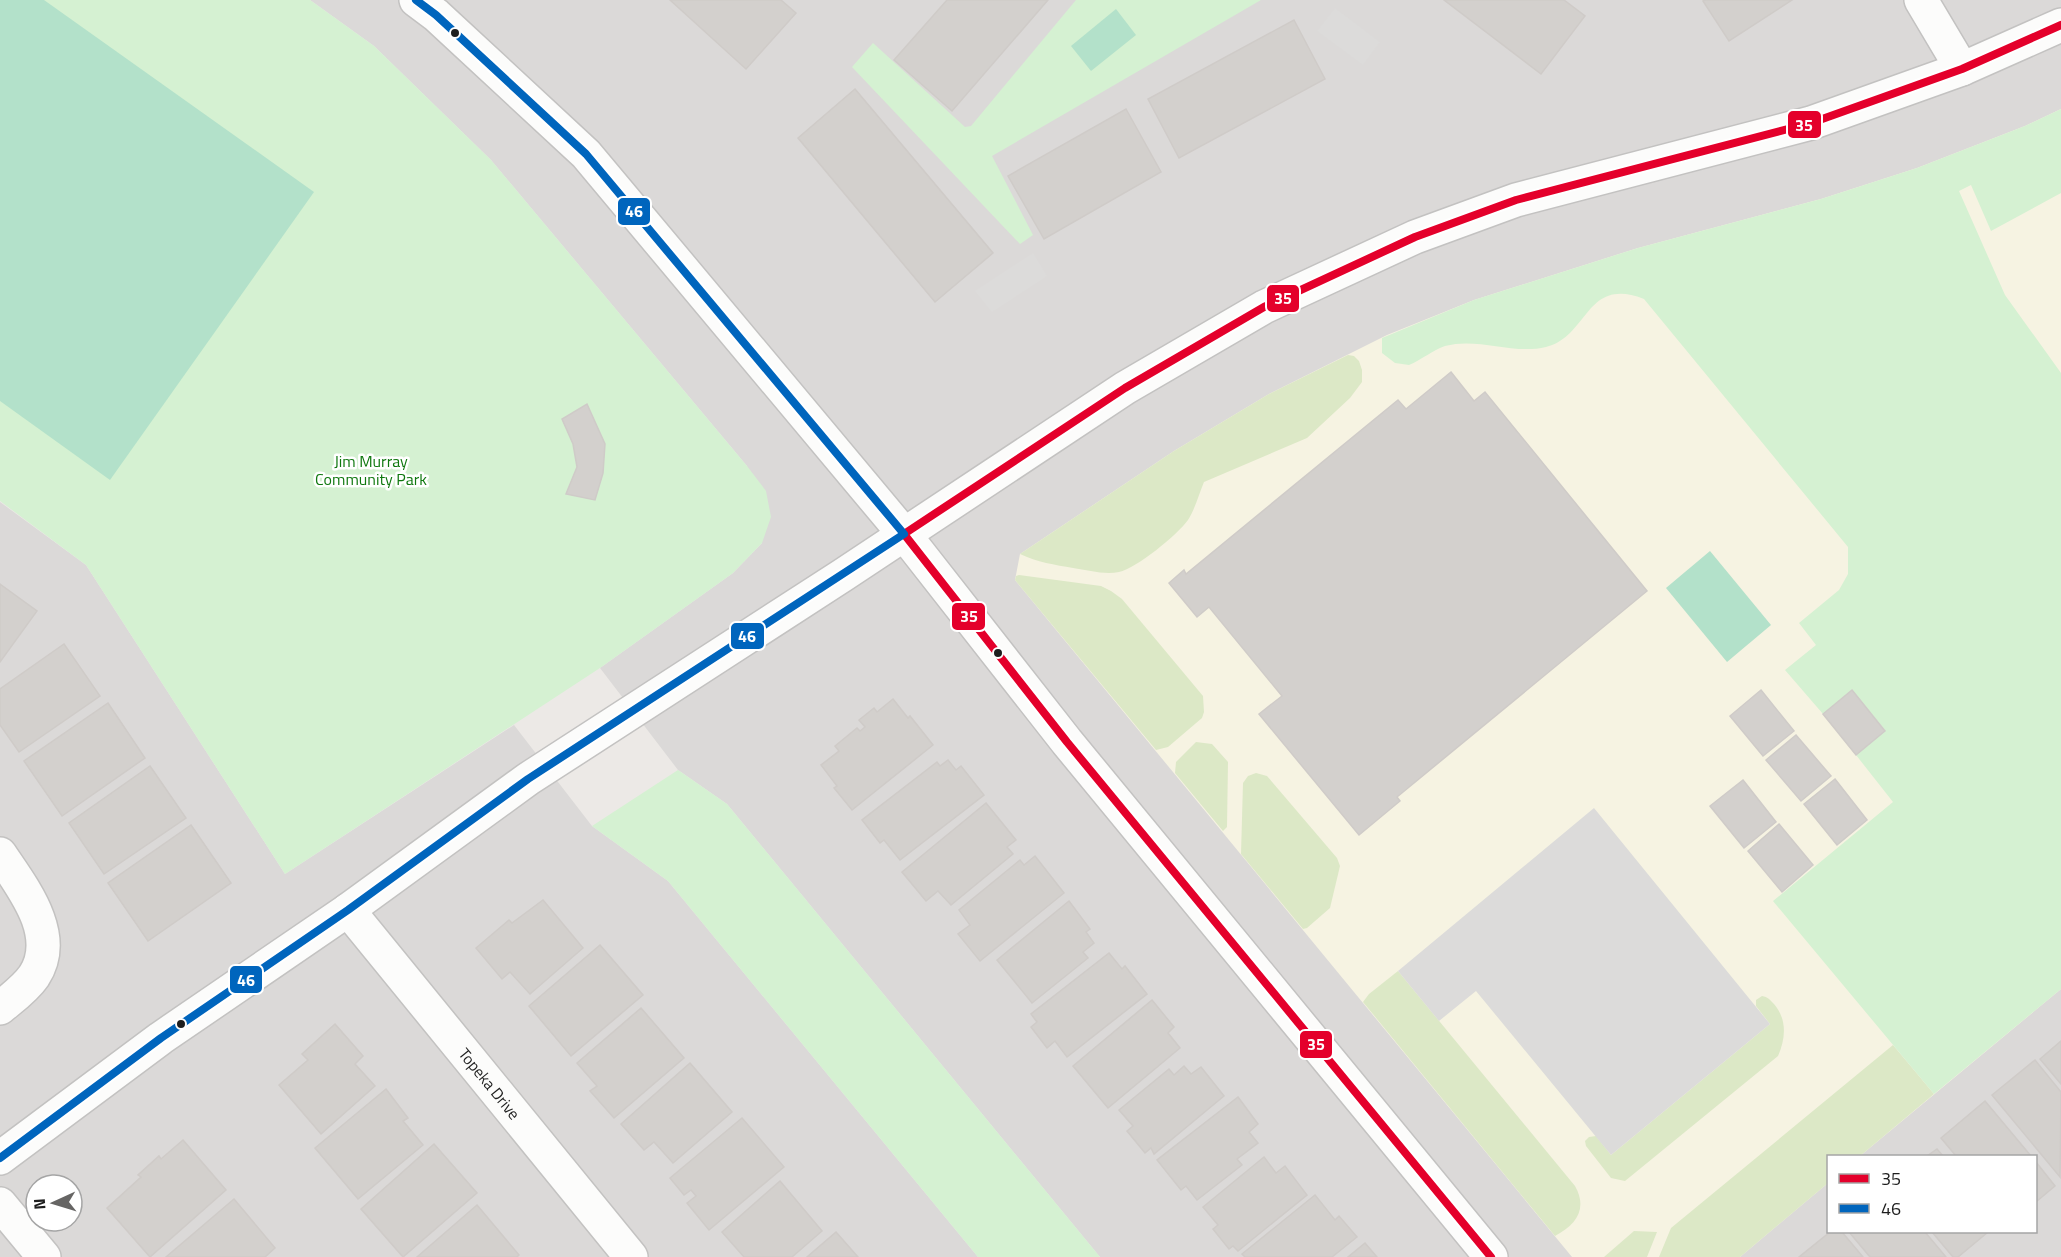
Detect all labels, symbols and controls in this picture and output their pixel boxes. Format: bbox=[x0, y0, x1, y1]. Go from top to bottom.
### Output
unlabelled marker bbox=[449, 27, 461, 39]
line badge: 35 bbox=[1787, 110, 1822, 139]
text: 35 bbox=[1795, 113, 1813, 137]
line badge: 46 bbox=[617, 197, 651, 226]
text: 46 bbox=[625, 199, 643, 223]
line badge: 35 bbox=[1266, 284, 1300, 313]
text: 35 bbox=[1274, 286, 1292, 310]
park label: Jim Murray Community Park bbox=[315, 449, 427, 491]
line badge: 35 bbox=[951, 602, 986, 631]
text: 35 bbox=[960, 604, 978, 628]
line badge: 46 bbox=[730, 622, 765, 650]
text: 46 bbox=[738, 624, 756, 648]
unlabelled marker bbox=[992, 647, 1004, 659]
line badge: 46 bbox=[229, 965, 263, 994]
text: 46 bbox=[237, 968, 255, 992]
unlabelled marker bbox=[175, 1018, 187, 1030]
line badge: 35 bbox=[1299, 1030, 1333, 1059]
text: 35 bbox=[1307, 1032, 1325, 1056]
street label: Topeka Drive bbox=[453, 1043, 526, 1125]
legend bbox=[1827, 1155, 2037, 1233]
text: 35 bbox=[1881, 1165, 1901, 1192]
north arrow bbox=[24, 1173, 84, 1233]
text: 46 bbox=[1881, 1195, 1901, 1222]
text: N bbox=[27, 1198, 51, 1210]

